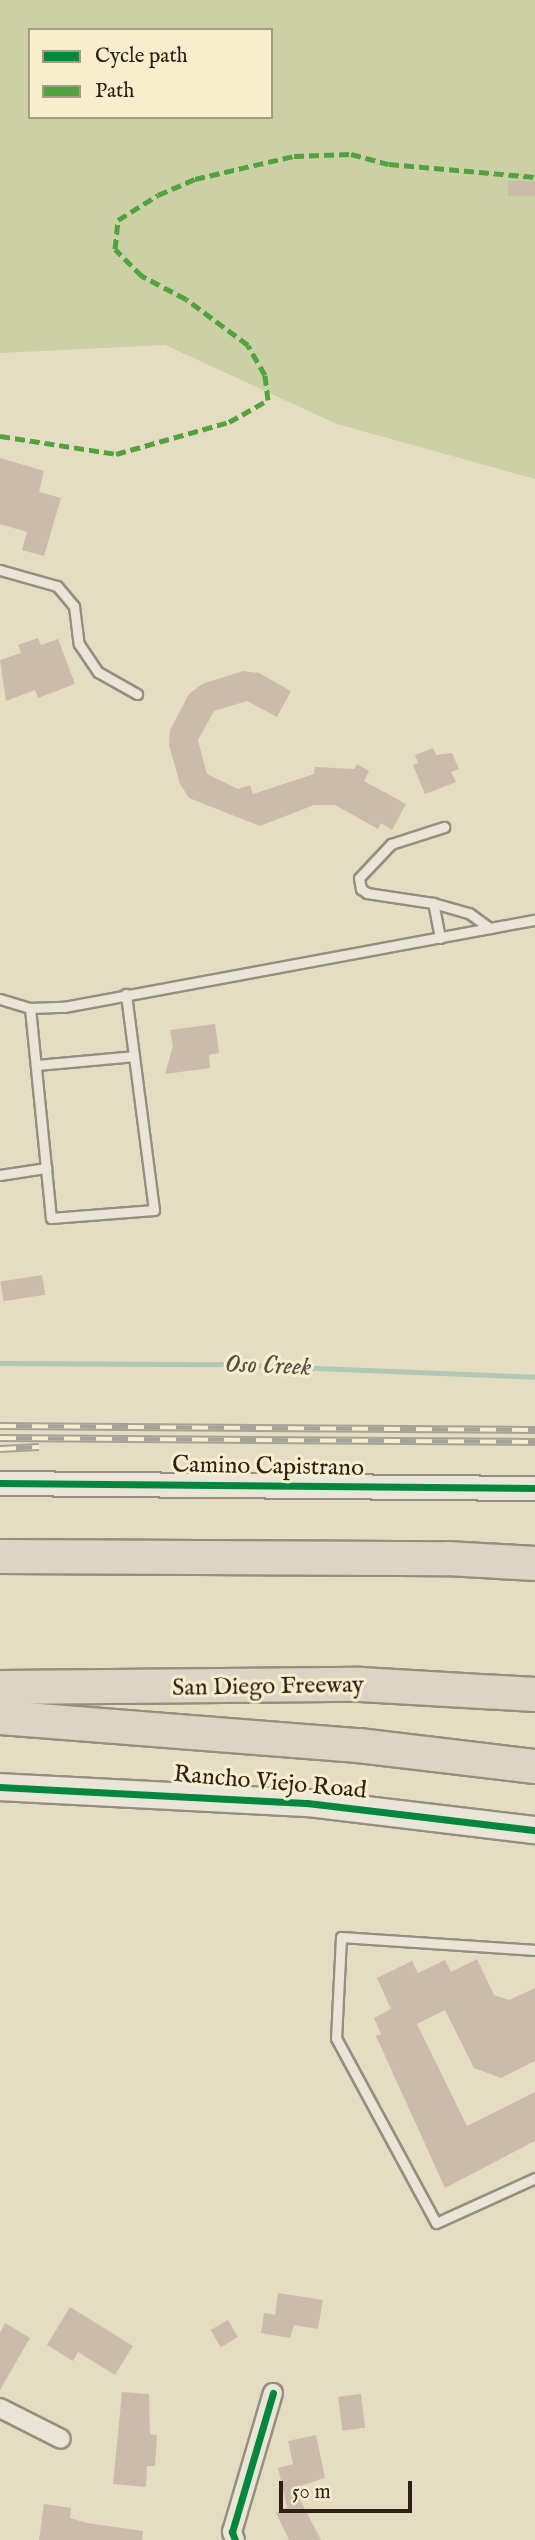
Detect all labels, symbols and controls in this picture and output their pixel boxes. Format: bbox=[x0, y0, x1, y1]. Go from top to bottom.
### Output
legend bbox=[28, 28, 273, 119]
text: Cycle path bbox=[95, 43, 188, 70]
text: Path bbox=[95, 78, 134, 105]
water label: Oso Creek bbox=[224, 1349, 312, 1383]
street label: Camino Capistrano bbox=[172, 1451, 364, 1483]
street label: San Diego Freeway bbox=[172, 1671, 364, 1703]
street label: Rancho Viejo Road bbox=[172, 1760, 368, 1806]
scale bar bbox=[283, 2466, 416, 2510]
text: 50 m bbox=[292, 2479, 331, 2506]

